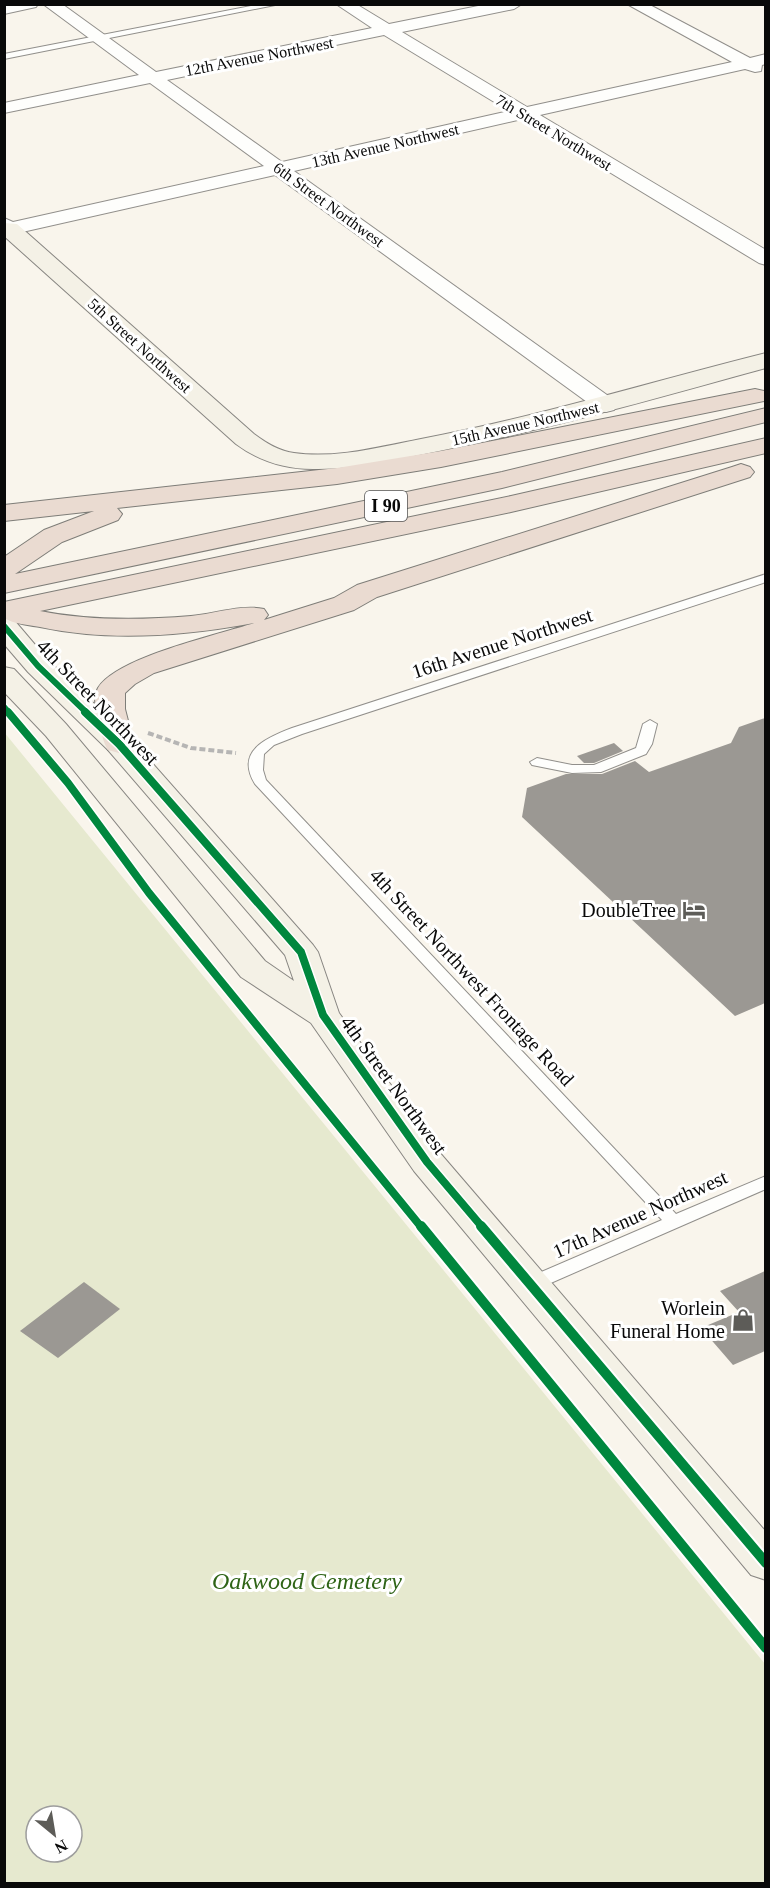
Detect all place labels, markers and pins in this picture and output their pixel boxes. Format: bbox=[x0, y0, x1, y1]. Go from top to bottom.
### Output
hotel icon: DoubleTree bbox=[681, 897, 707, 923]
place label: DoubleTree bbox=[581, 899, 676, 921]
place label: Worlein Funeral Home bbox=[610, 1297, 725, 1342]
shop icon: Worlein Funeral Home bbox=[730, 1307, 756, 1333]

